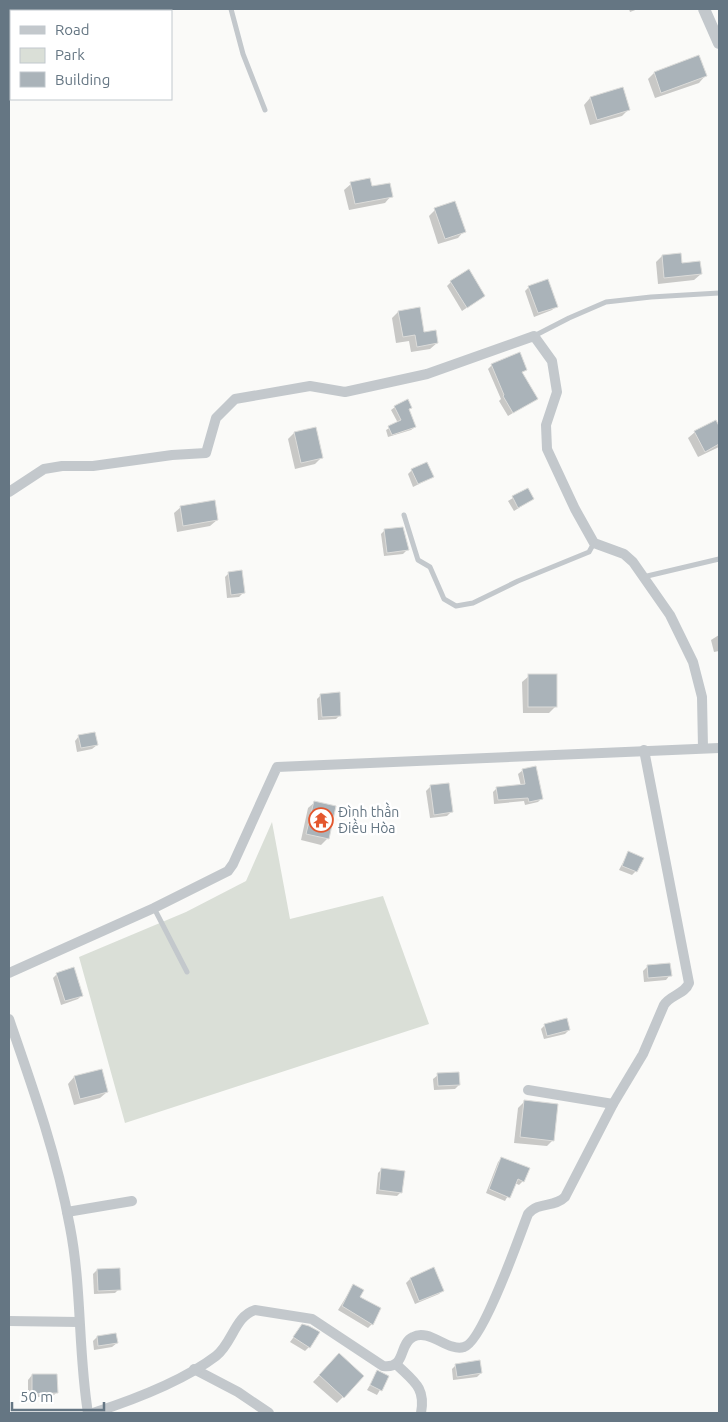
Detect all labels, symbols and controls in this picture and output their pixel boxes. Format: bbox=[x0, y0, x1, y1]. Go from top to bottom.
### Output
legend bbox=[10, 10, 172, 100]
text: Road bbox=[55, 21, 90, 38]
text: Park bbox=[55, 46, 85, 63]
text: Building bbox=[55, 71, 110, 88]
place label: Đình thần Điều Hòa bbox=[338, 802, 399, 836]
temple icon: Đình thần Điều Hòa bbox=[308, 807, 334, 833]
scale bar bbox=[12, 1380, 105, 1412]
text: 50 m bbox=[20, 1388, 53, 1405]

